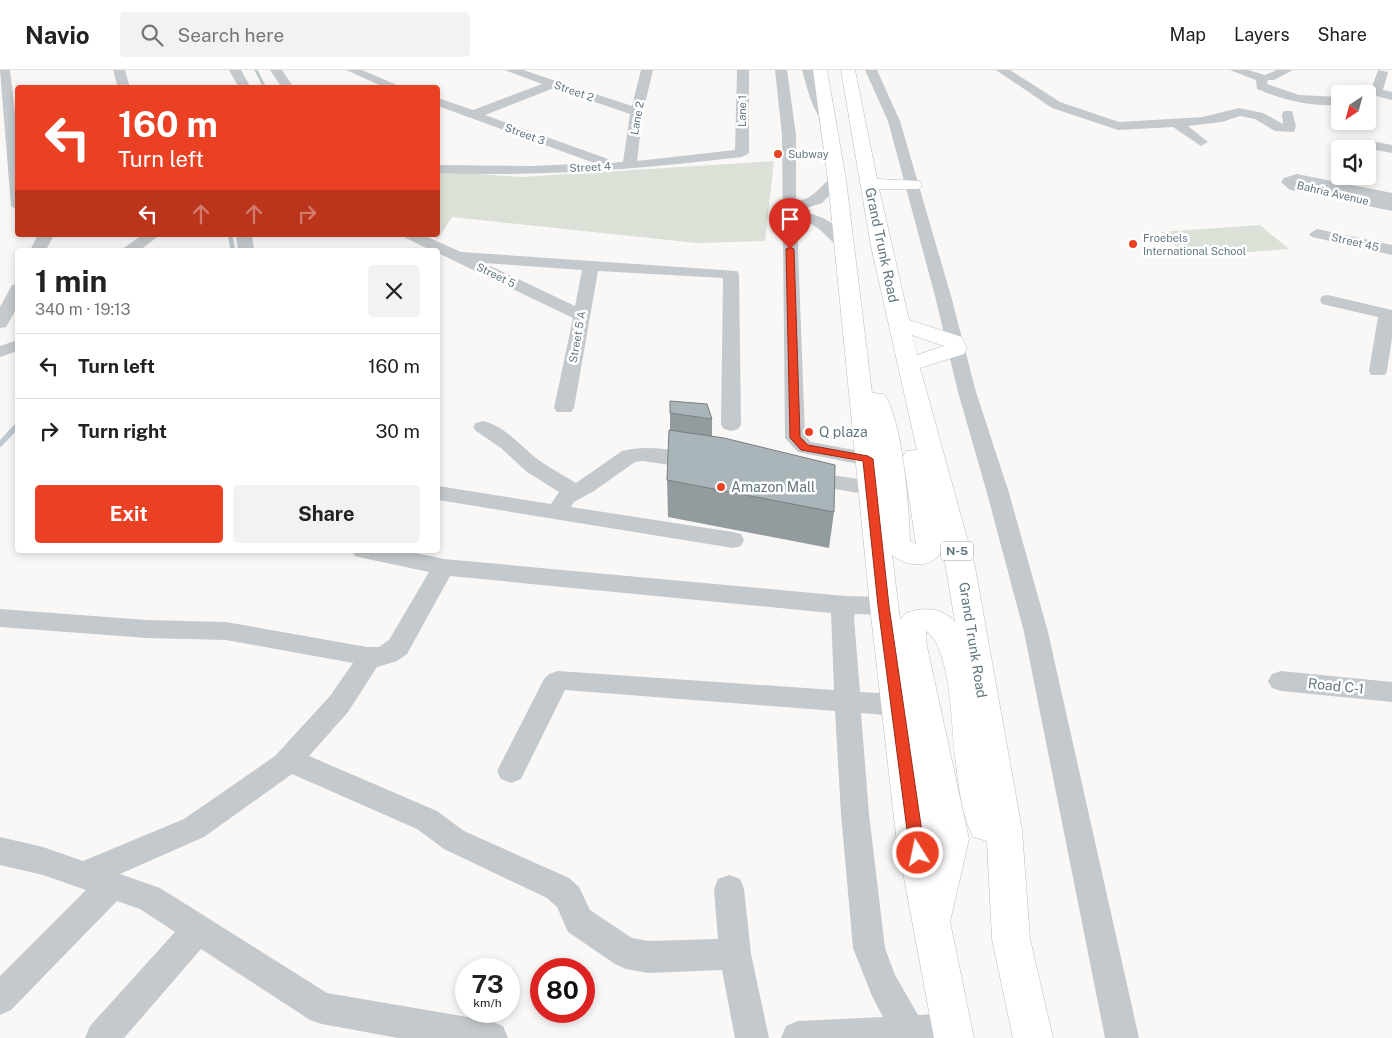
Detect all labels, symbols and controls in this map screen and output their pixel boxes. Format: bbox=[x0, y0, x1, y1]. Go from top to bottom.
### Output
search box bbox=[120, 12, 470, 57]
text: Navio bbox=[25, 21, 90, 49]
icon: search bbox=[138, 21, 166, 49]
text: Search here bbox=[178, 24, 284, 46]
text: Map bbox=[1170, 24, 1206, 45]
text: Layers bbox=[1234, 24, 1290, 45]
text: Share bbox=[1318, 24, 1367, 45]
street label: Street 2 bbox=[552, 79, 596, 104]
north arrow bbox=[1331, 85, 1376, 130]
map controls bbox=[1331, 85, 1376, 185]
street label: Lane 1 bbox=[736, 95, 748, 127]
street label: Lane 2 bbox=[628, 100, 646, 136]
text: 160 m bbox=[118, 104, 218, 145]
icon: left bbox=[35, 105, 100, 170]
street label: Street 3 bbox=[503, 121, 547, 147]
button: sound bbox=[1331, 140, 1376, 185]
text: Turn left bbox=[118, 146, 204, 172]
marker: Subway bbox=[772, 148, 784, 160]
place label: Subway bbox=[788, 148, 829, 160]
street label: Street 4 bbox=[569, 160, 611, 174]
street label: Bahria Avenue bbox=[1296, 179, 1370, 207]
street label: Grand Trunk Road bbox=[862, 186, 902, 304]
pin bbox=[769, 198, 811, 249]
icon: left bbox=[134, 200, 162, 228]
icon: ahead bbox=[187, 200, 215, 228]
icon: ahead bbox=[240, 200, 268, 228]
icon: right bbox=[293, 200, 321, 228]
icon: arrive bbox=[776, 205, 804, 233]
street label: Street 45 bbox=[1330, 231, 1380, 253]
place label: Froebels International School bbox=[1143, 232, 1246, 257]
marker: Froebels International School bbox=[1127, 238, 1139, 250]
street label: Street 5 bbox=[475, 260, 517, 290]
text: 1 min bbox=[35, 263, 107, 299]
button: close bbox=[368, 265, 420, 317]
text: 340 m · 19:13 bbox=[35, 300, 131, 319]
street label: Street 5 A bbox=[567, 310, 587, 364]
icon: left bbox=[35, 352, 63, 380]
text: Turn left bbox=[78, 355, 155, 377]
text: 160 m bbox=[368, 355, 420, 377]
icon: right bbox=[35, 417, 63, 445]
text: Turn right bbox=[78, 420, 167, 442]
text: 30 m bbox=[375, 420, 420, 442]
place label: Q plaza bbox=[819, 424, 868, 440]
marker: Q plaza bbox=[803, 426, 815, 438]
place label: Amazon Mall bbox=[731, 479, 815, 495]
marker: Amazon Mall bbox=[715, 481, 727, 493]
button: Exit bbox=[35, 485, 223, 543]
button: Share bbox=[233, 485, 420, 543]
road number: N-5 bbox=[941, 542, 973, 561]
street label: Grand Trunk Road bbox=[956, 581, 990, 699]
street label: Road C-1 bbox=[1307, 675, 1365, 697]
position arrow bbox=[891, 826, 943, 878]
speed limit sign: 80 bbox=[530, 958, 595, 1023]
text: 73 bbox=[471, 969, 504, 999]
text: km/h bbox=[473, 996, 502, 1010]

